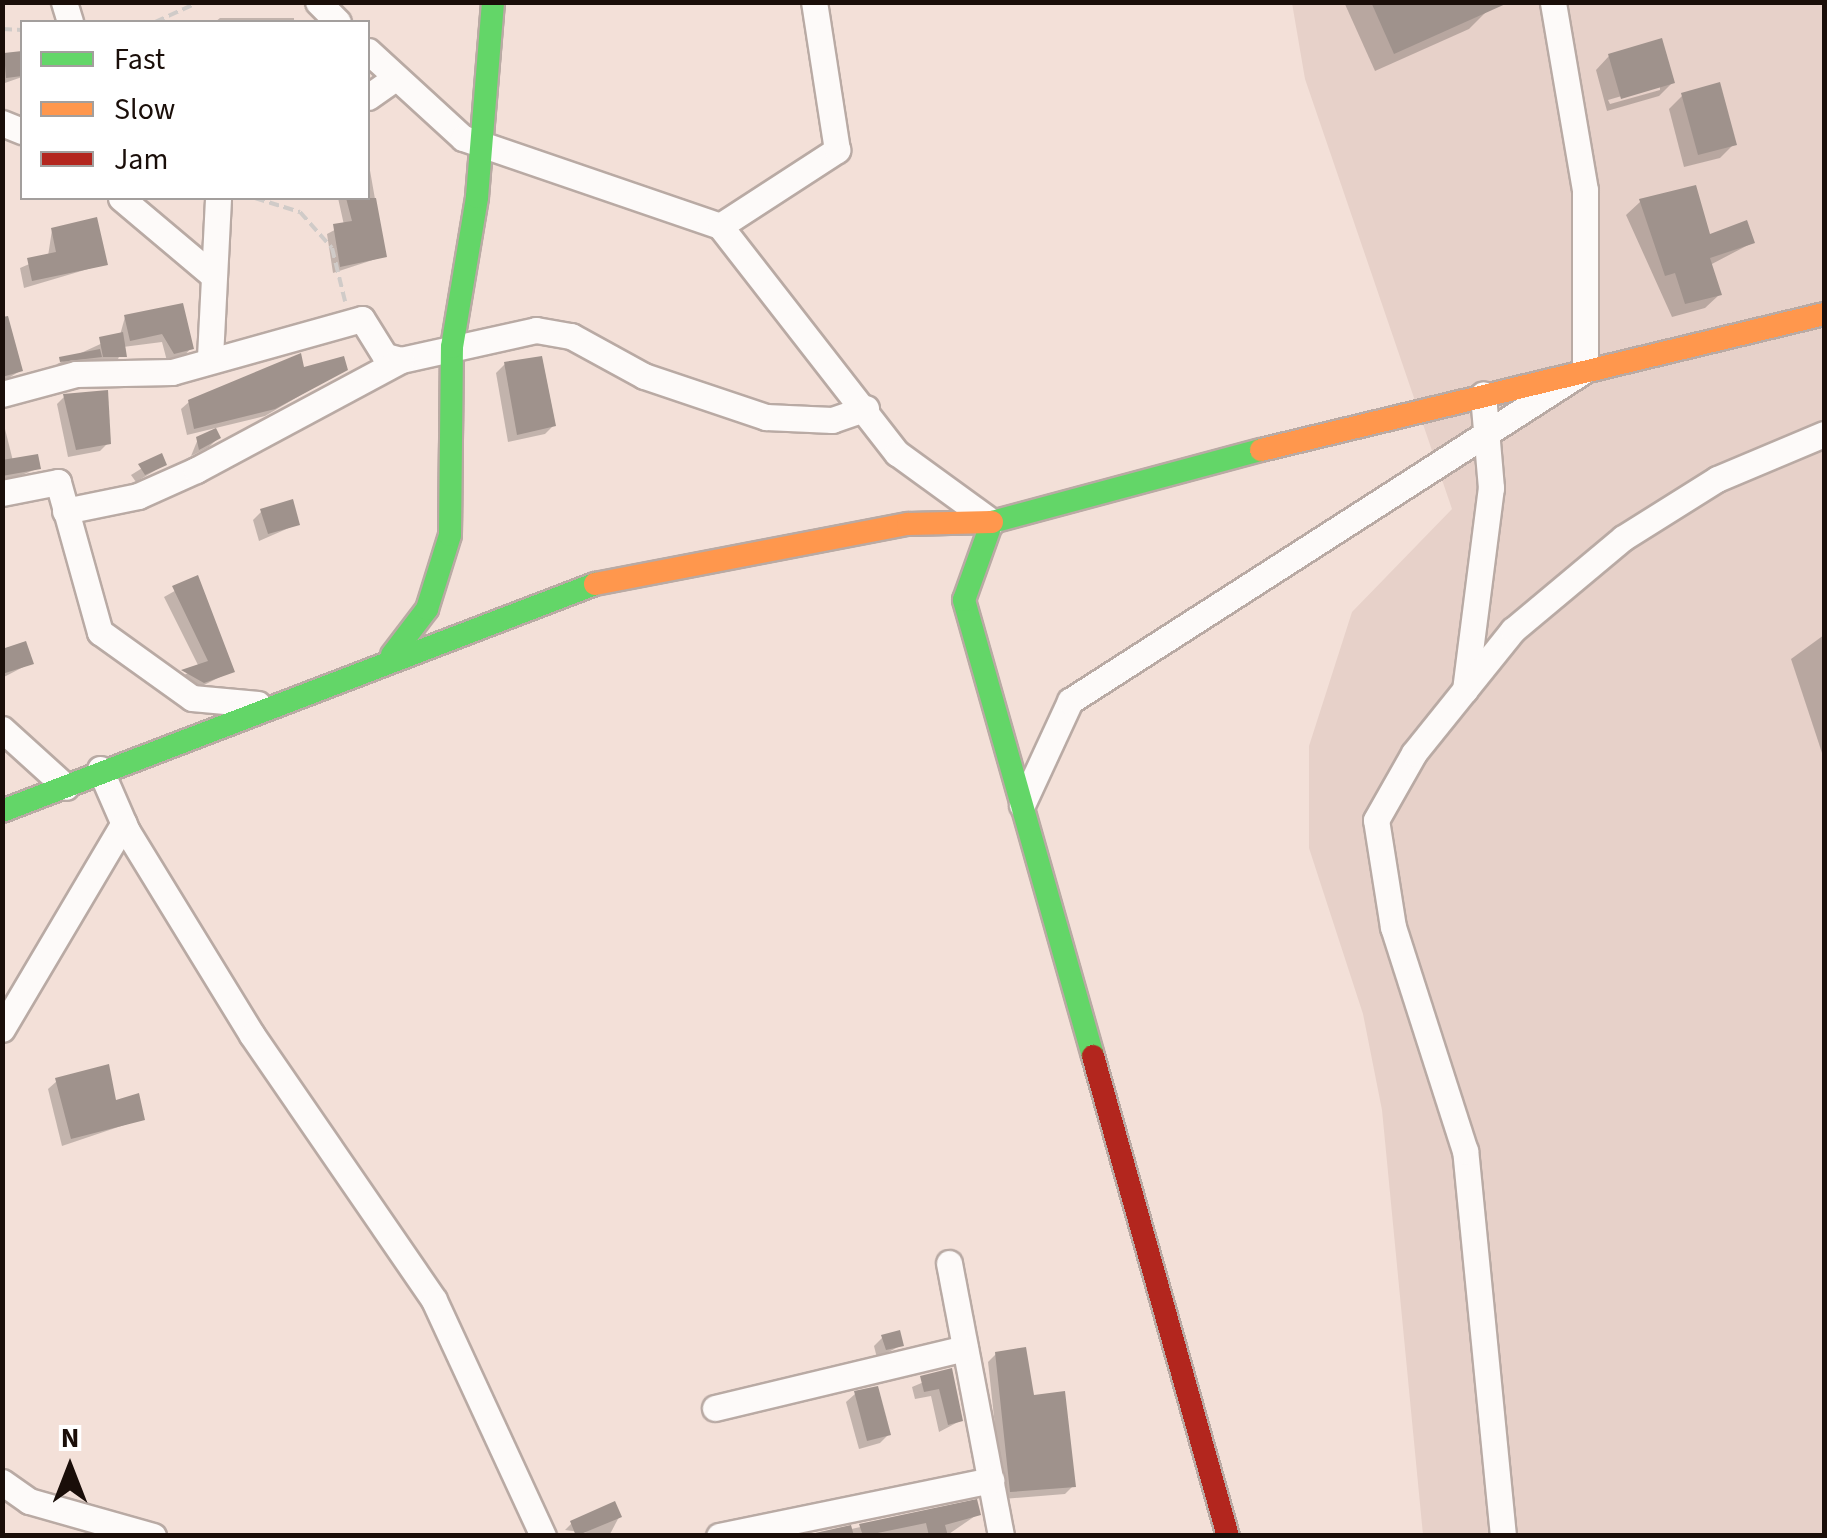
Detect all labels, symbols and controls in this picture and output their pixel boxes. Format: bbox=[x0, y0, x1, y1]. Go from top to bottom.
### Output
legend bbox=[20, 20, 370, 200]
text: Fast bbox=[114, 38, 165, 81]
text: Slow bbox=[114, 88, 175, 131]
text: Jam bbox=[114, 138, 168, 181]
north arrow bbox=[20, 1418, 120, 1518]
text: N bbox=[61, 1418, 79, 1458]

